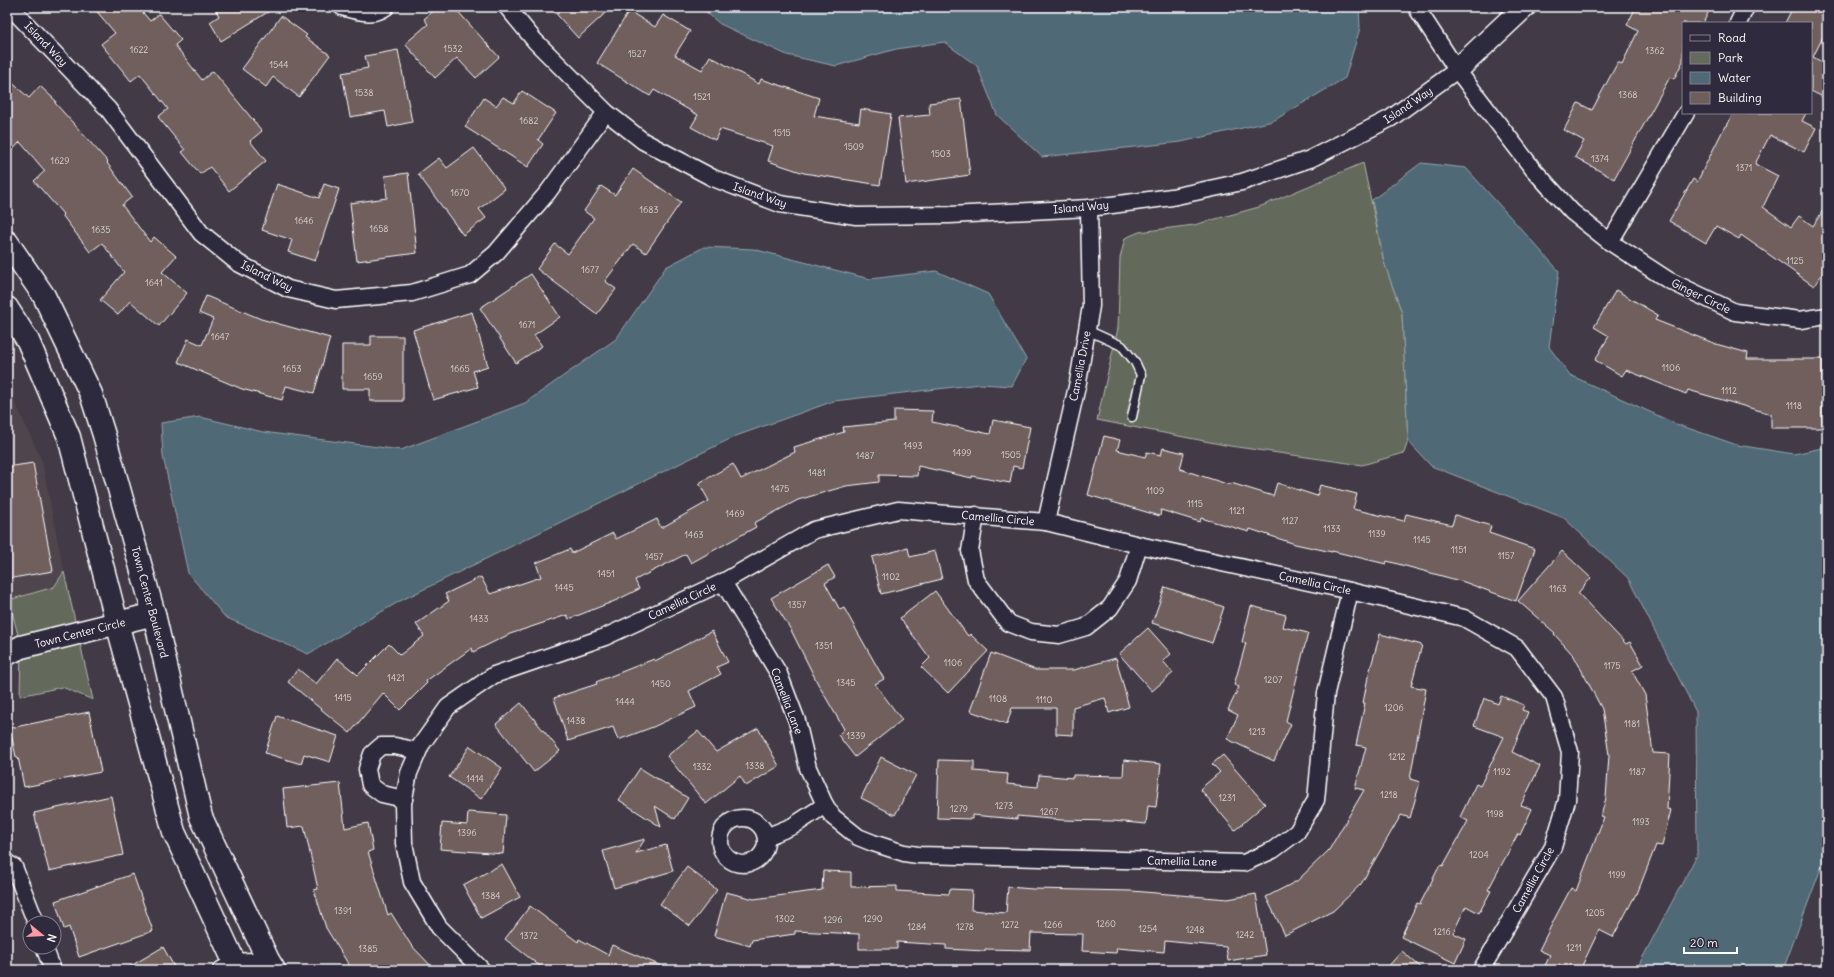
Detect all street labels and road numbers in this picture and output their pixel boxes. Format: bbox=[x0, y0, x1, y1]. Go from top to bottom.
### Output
street label: Island Way bbox=[21, 19, 71, 69]
street label: Island Way bbox=[1381, 84, 1435, 126]
street label: Island Way bbox=[731, 179, 789, 211]
street label: Island Way bbox=[1052, 198, 1110, 216]
street label: Island Way bbox=[239, 257, 295, 295]
street label: Ginger Circle bbox=[1669, 276, 1733, 316]
street label: Camellia Drive bbox=[1066, 330, 1094, 402]
street label: Camellia Circle bbox=[961, 508, 1035, 528]
street label: Town Center Boulevard bbox=[128, 545, 172, 660]
street label: Camellia Circle bbox=[1278, 569, 1352, 597]
street label: Camellia Circle bbox=[646, 579, 718, 623]
street label: Town Center Circle bbox=[33, 615, 127, 651]
street label: Camellia Lane bbox=[768, 666, 806, 736]
street label: Camellia Circle bbox=[1509, 844, 1557, 915]
street label: Camellia Lane bbox=[1147, 853, 1217, 869]

